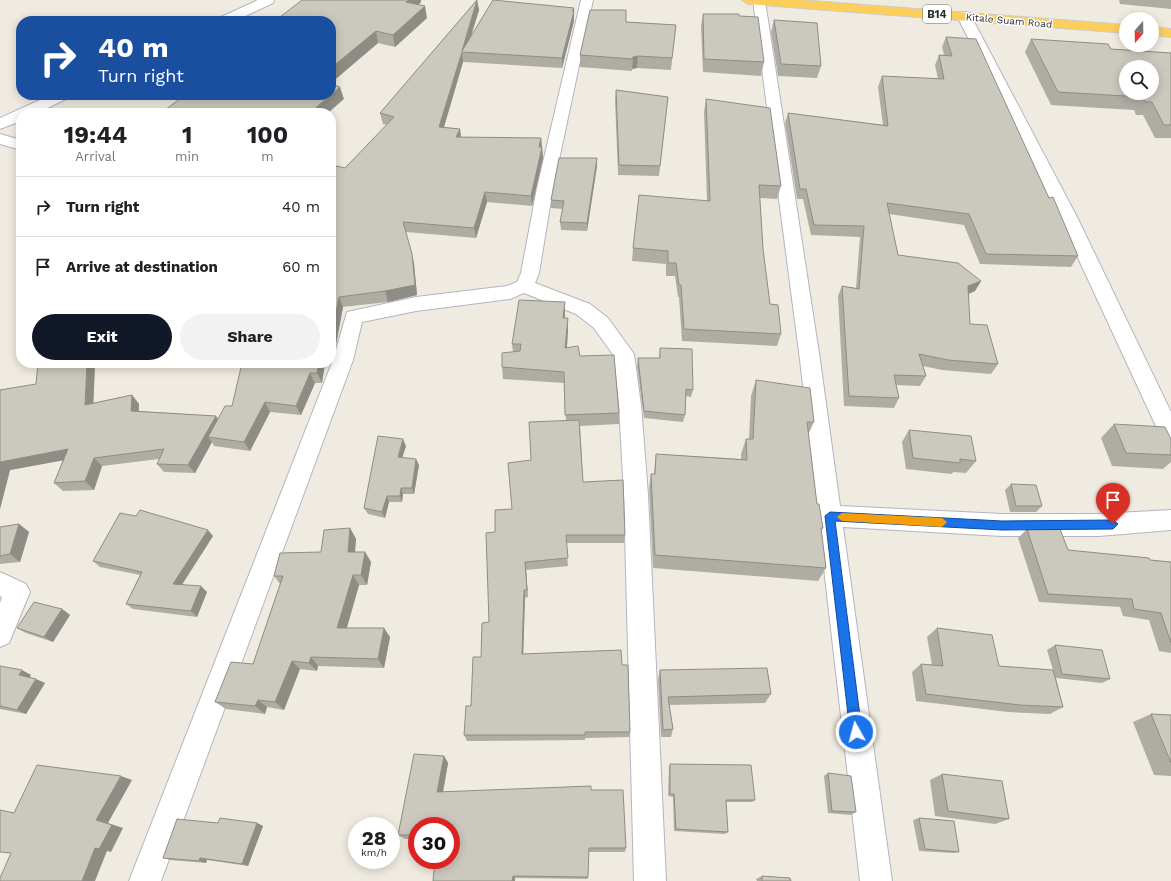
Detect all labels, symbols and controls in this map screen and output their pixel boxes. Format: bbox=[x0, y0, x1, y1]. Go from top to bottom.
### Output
road number: B14 bbox=[923, 5, 951, 23]
street label: Kitale Suam Road bbox=[965, 11, 1053, 30]
north arrow bbox=[1119, 12, 1159, 52]
map controls bbox=[1119, 12, 1159, 100]
text: 40 m bbox=[98, 31, 168, 64]
icon: right bbox=[32, 32, 84, 84]
button: search bbox=[1119, 60, 1159, 100]
text: Turn right bbox=[98, 65, 184, 86]
text: 19:44 bbox=[64, 121, 127, 149]
text: 1 bbox=[182, 121, 192, 149]
text: 100 bbox=[247, 121, 288, 149]
text: Arrival bbox=[75, 149, 116, 164]
text: min bbox=[175, 149, 199, 164]
text: m bbox=[261, 149, 274, 164]
icon: right bbox=[32, 196, 54, 218]
text: Turn right bbox=[66, 198, 139, 216]
text: 40 m bbox=[282, 198, 320, 216]
icon: arrive bbox=[32, 256, 54, 278]
text: Arrive at destination bbox=[66, 258, 218, 276]
text: 60 m bbox=[282, 258, 320, 276]
button: Exit bbox=[32, 314, 172, 360]
button: Share bbox=[180, 314, 320, 360]
pin bbox=[1096, 483, 1130, 524]
icon: arrive bbox=[1102, 489, 1124, 511]
position arrow bbox=[835, 711, 877, 753]
speed limit sign: 30 bbox=[408, 817, 460, 869]
text: 28 bbox=[362, 826, 386, 850]
text: km/h bbox=[361, 847, 387, 858]

